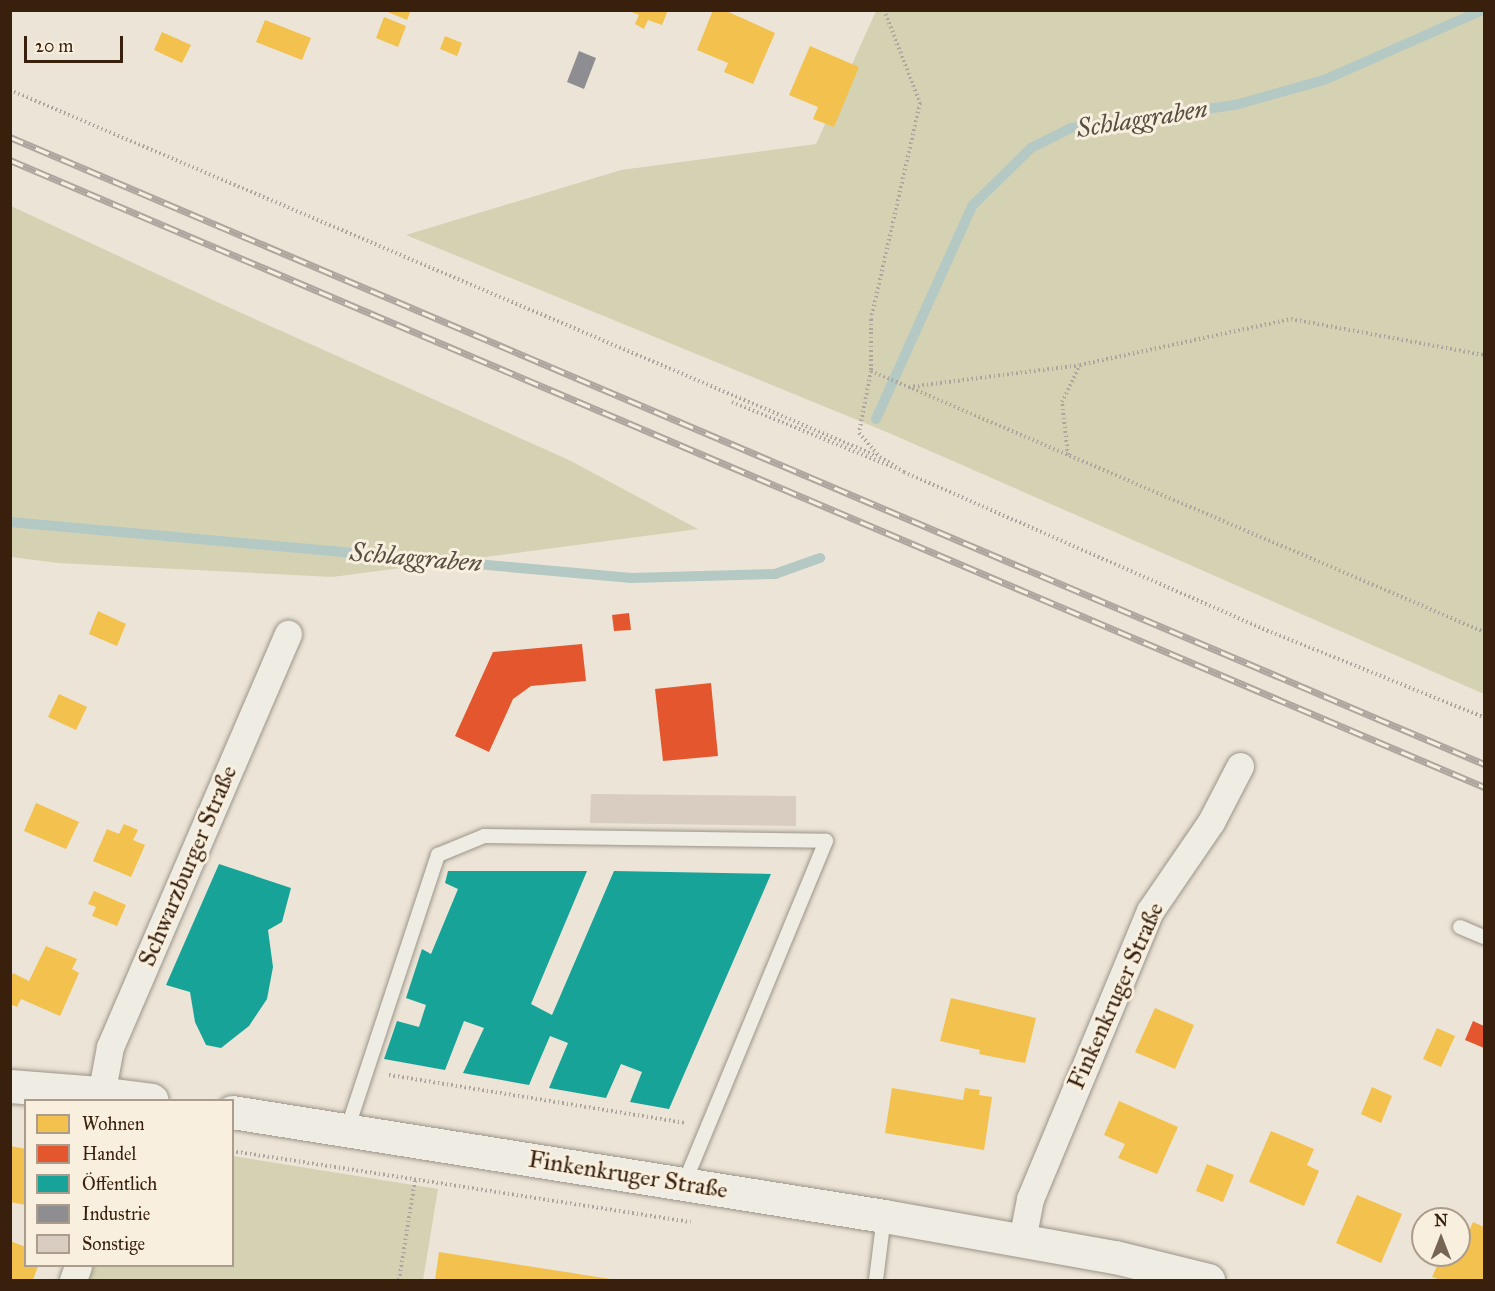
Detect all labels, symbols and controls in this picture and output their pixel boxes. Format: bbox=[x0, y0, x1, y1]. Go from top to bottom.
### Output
scale bar bbox=[27, 24, 126, 62]
text: 20 m bbox=[35, 35, 73, 57]
water label: Schlaggraben bbox=[1074, 93, 1210, 145]
water label: Schlaggraben bbox=[349, 537, 483, 579]
street label: Schwarzburger Straße bbox=[133, 761, 243, 971]
street label: Finkenkruger Straße bbox=[1062, 898, 1170, 1094]
legend bbox=[24, 1099, 234, 1267]
text: Wohnen bbox=[82, 1113, 144, 1135]
text: Handel bbox=[82, 1143, 136, 1165]
street label: Finkenkruger Straße bbox=[526, 1145, 730, 1205]
text: Öffentlich bbox=[82, 1173, 157, 1195]
text: Industrie bbox=[82, 1203, 150, 1225]
north arrow bbox=[1411, 1207, 1471, 1267]
text: N bbox=[1434, 1211, 1448, 1230]
text: Sonstige bbox=[82, 1233, 145, 1255]

